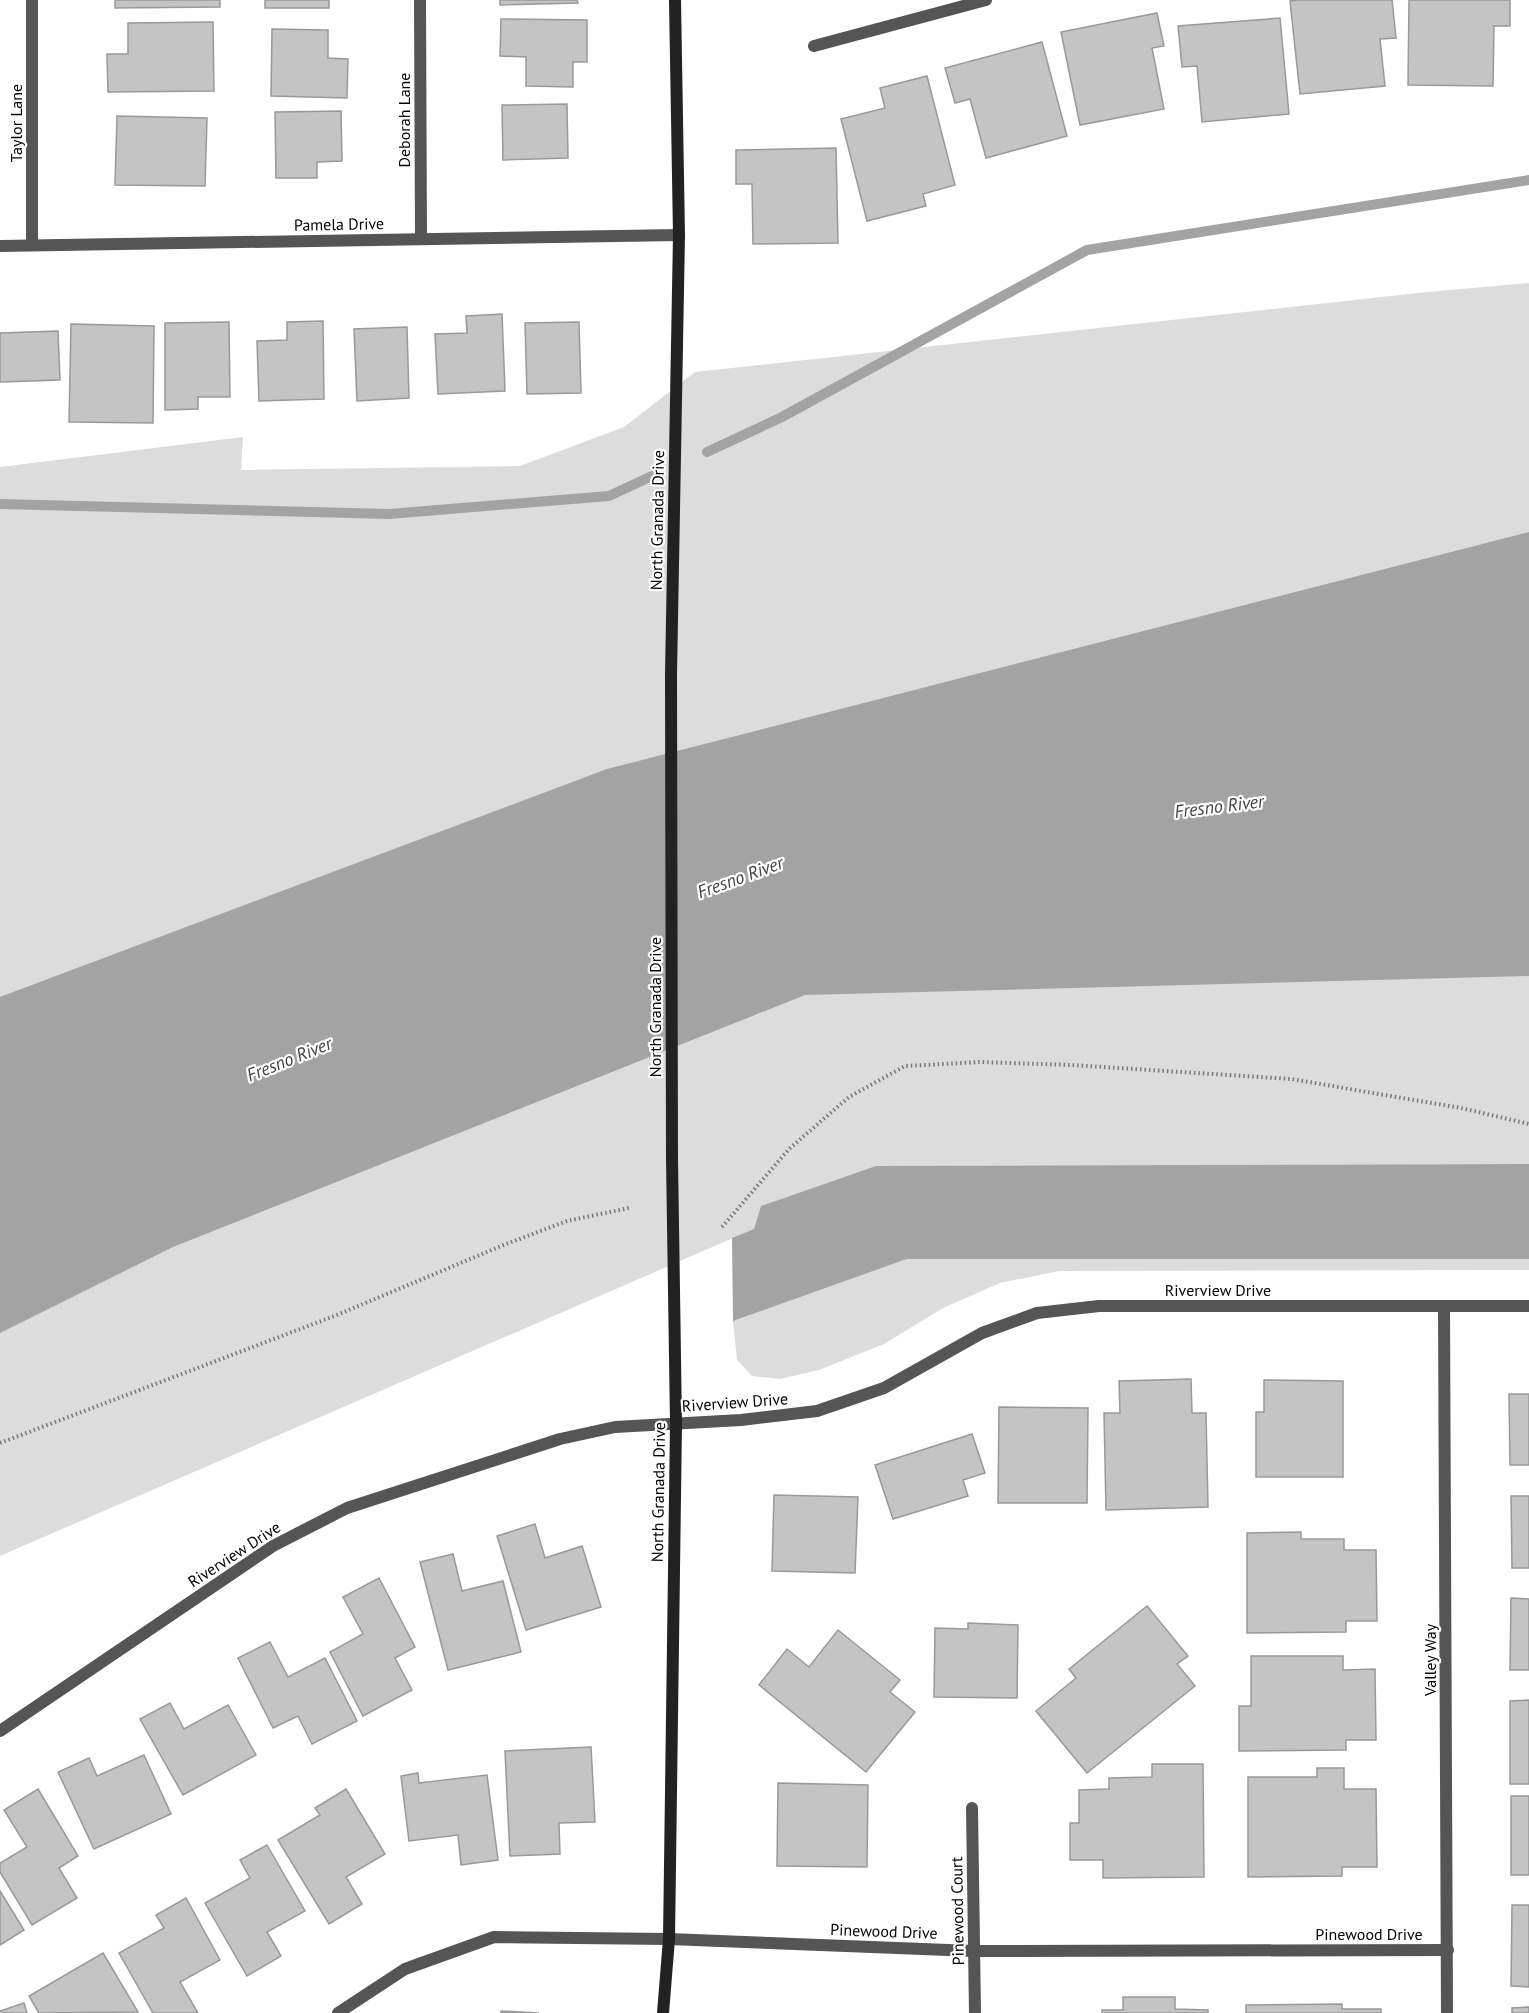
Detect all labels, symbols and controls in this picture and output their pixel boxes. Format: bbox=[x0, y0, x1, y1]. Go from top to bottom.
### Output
street label: Deborah Lane bbox=[394, 73, 414, 167]
street label: Taylor Lane bbox=[6, 84, 26, 162]
street label: Pamela Drive bbox=[294, 213, 384, 235]
street label: North Granada Drive bbox=[646, 450, 668, 590]
water label: Fresno River bbox=[1173, 789, 1266, 823]
water label: Fresno River bbox=[694, 850, 787, 903]
street label: North Granada Drive bbox=[645, 937, 665, 1077]
water label: Fresno River bbox=[243, 1031, 336, 1087]
street label: Riverview Drive bbox=[1165, 1280, 1271, 1300]
street label: Riverview Drive bbox=[681, 1388, 789, 1416]
street label: North Granada Drive bbox=[647, 1422, 669, 1562]
street label: Riverview Drive bbox=[184, 1517, 284, 1591]
street label: Valley Way bbox=[1420, 1623, 1440, 1697]
street label: Pinewood Court bbox=[946, 1856, 968, 1966]
street label: Pinewood Drive bbox=[830, 1919, 938, 1943]
street label: Pinewood Drive bbox=[1315, 1924, 1423, 1944]

